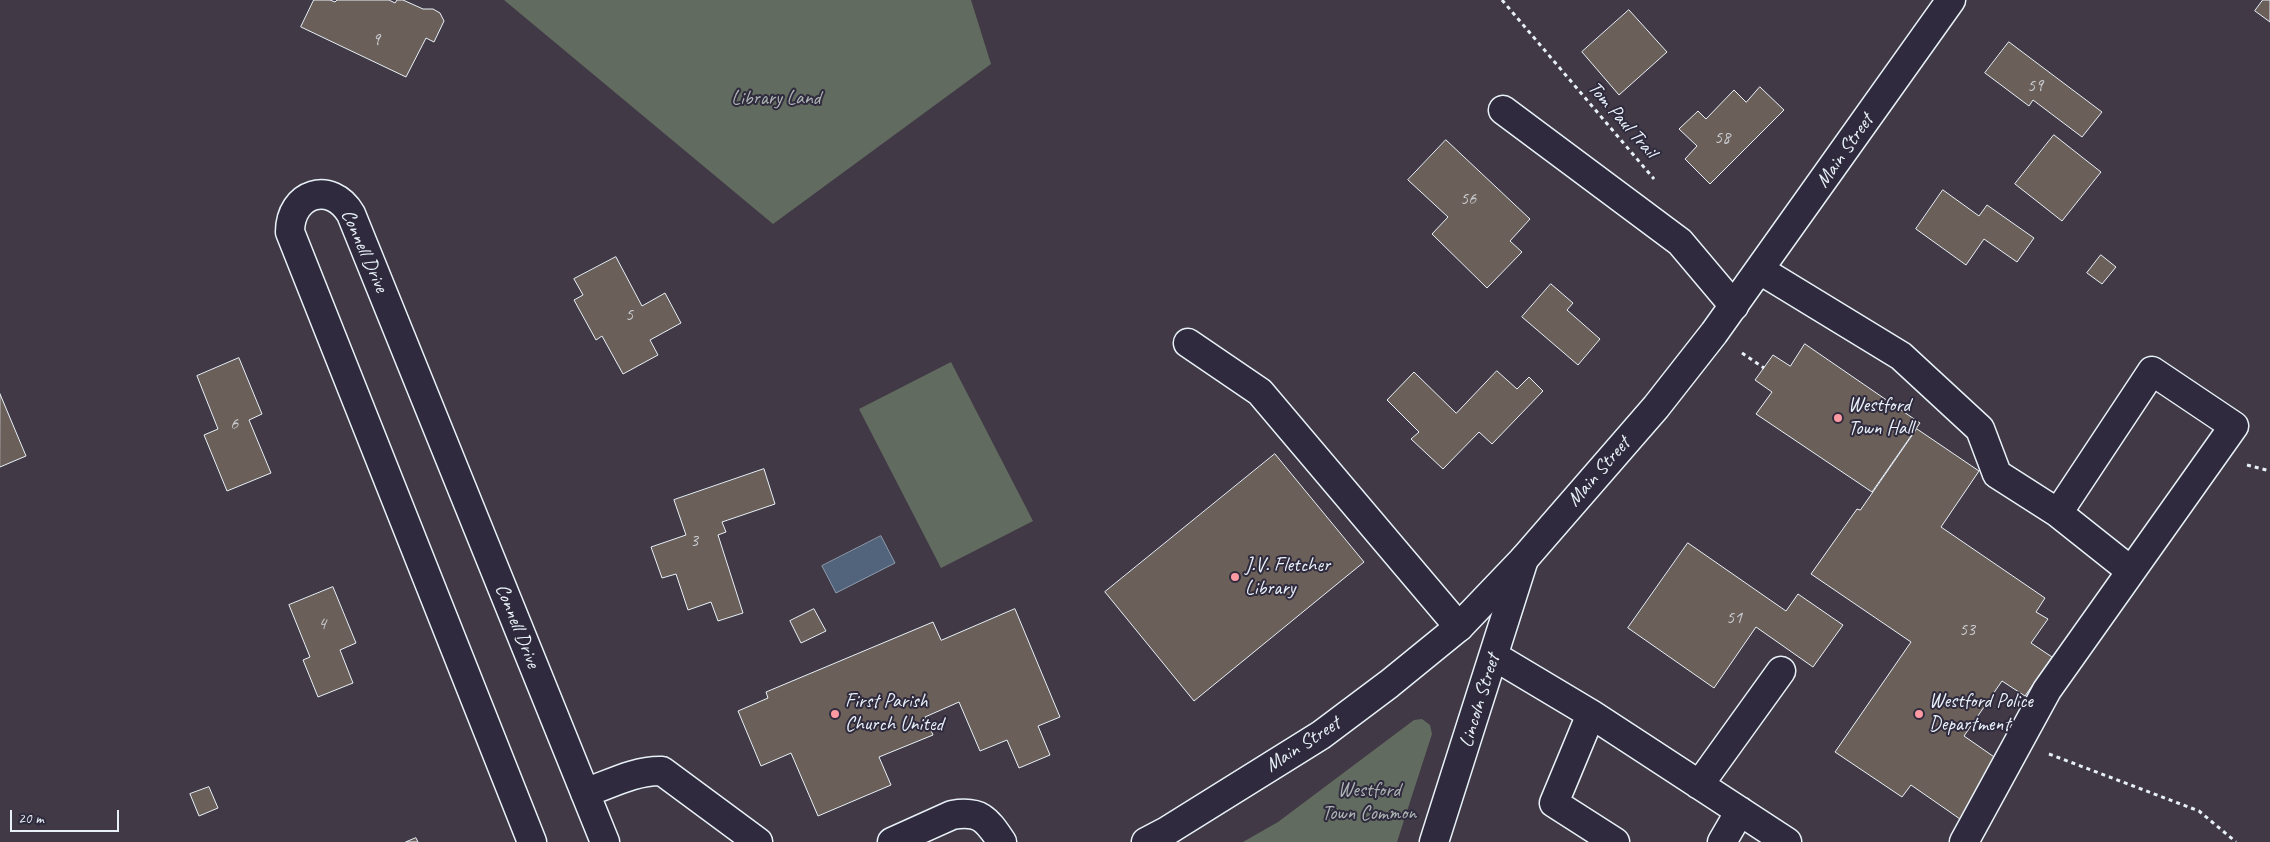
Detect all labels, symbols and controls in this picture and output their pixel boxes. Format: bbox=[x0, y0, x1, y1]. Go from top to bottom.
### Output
house number: 9 bbox=[372, 29, 380, 51]
house number: 59 bbox=[2027, 75, 2043, 97]
street label: Tom Paul Trail bbox=[1582, 77, 1662, 163]
park label: Library Land bbox=[731, 87, 821, 111]
street label: Main Street bbox=[1811, 110, 1879, 192]
house number: 58 bbox=[1714, 127, 1730, 149]
house number: 56 bbox=[1460, 188, 1476, 210]
street label: Connell Drive bbox=[335, 206, 393, 296]
house number: 5 bbox=[625, 304, 633, 326]
place label: Westford Town Hall bbox=[1848, 394, 1913, 441]
marker: Westford Town Hall bbox=[1832, 412, 1844, 424]
house number: 6 bbox=[230, 413, 238, 435]
street label: Main Street bbox=[1562, 432, 1636, 512]
house number: 3 bbox=[690, 530, 698, 552]
place label: J.V. Fletcher Library bbox=[1245, 554, 1330, 601]
marker: J.V. Fletcher Library bbox=[1229, 571, 1241, 583]
street label: Connell Drive bbox=[489, 580, 545, 672]
house number: 51 bbox=[1726, 607, 1742, 629]
house number: 4 bbox=[318, 613, 326, 635]
house number: 53 bbox=[1959, 619, 1975, 641]
street label: Lincoln Street bbox=[1454, 651, 1506, 751]
place label: First Parish Church United bbox=[845, 690, 943, 737]
place label: Westford Police Department bbox=[1929, 690, 2033, 737]
marker: First Parish Church United bbox=[829, 708, 841, 720]
marker: Westford Police Department bbox=[1913, 708, 1925, 720]
street label: Main Street bbox=[1261, 712, 1345, 778]
park label: Westford Town Common bbox=[1322, 779, 1416, 826]
scale bar bbox=[12, 800, 121, 832]
text: 20 m bbox=[18, 809, 44, 828]

